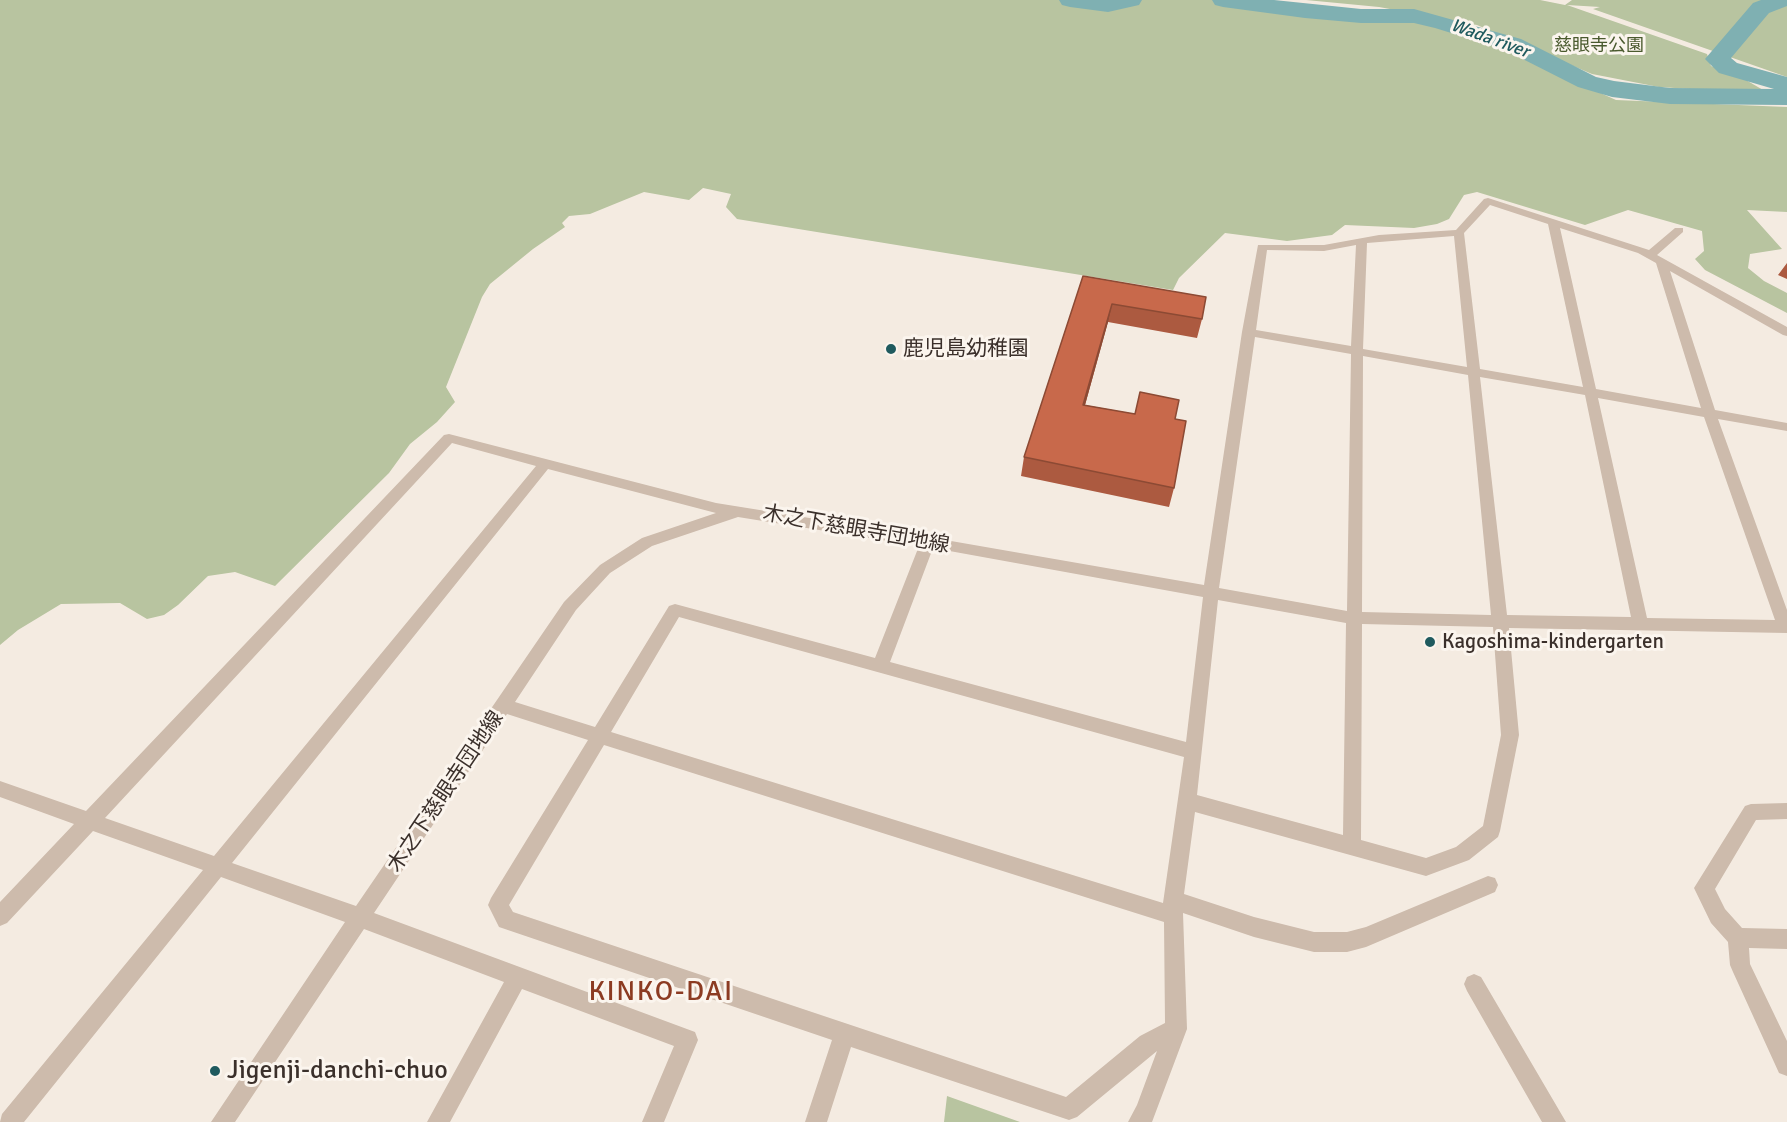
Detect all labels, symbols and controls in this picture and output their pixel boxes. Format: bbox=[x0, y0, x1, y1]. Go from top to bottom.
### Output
water label: Wada river bbox=[1448, 15, 1532, 63]
park label: 慈眼寺公園 bbox=[1554, 35, 1644, 57]
place label: 鹿児島幼稚園 bbox=[903, 336, 1029, 362]
marker: 鹿児島幼稚園 bbox=[884, 342, 898, 356]
street label: 木之下慈眼寺団地線 bbox=[761, 501, 951, 559]
place label: Kagoshima-kindergarten bbox=[1442, 629, 1664, 655]
marker: Kagoshima-kindergarten bbox=[1423, 635, 1437, 649]
street label: 木之下慈眼寺団地線 bbox=[383, 707, 509, 877]
district label: KINKO-DAI bbox=[588, 976, 734, 1010]
place label: Jigenji-danchi-chuo bbox=[227, 1055, 448, 1087]
marker: Jigenji-danchi-chuo bbox=[208, 1064, 222, 1078]

